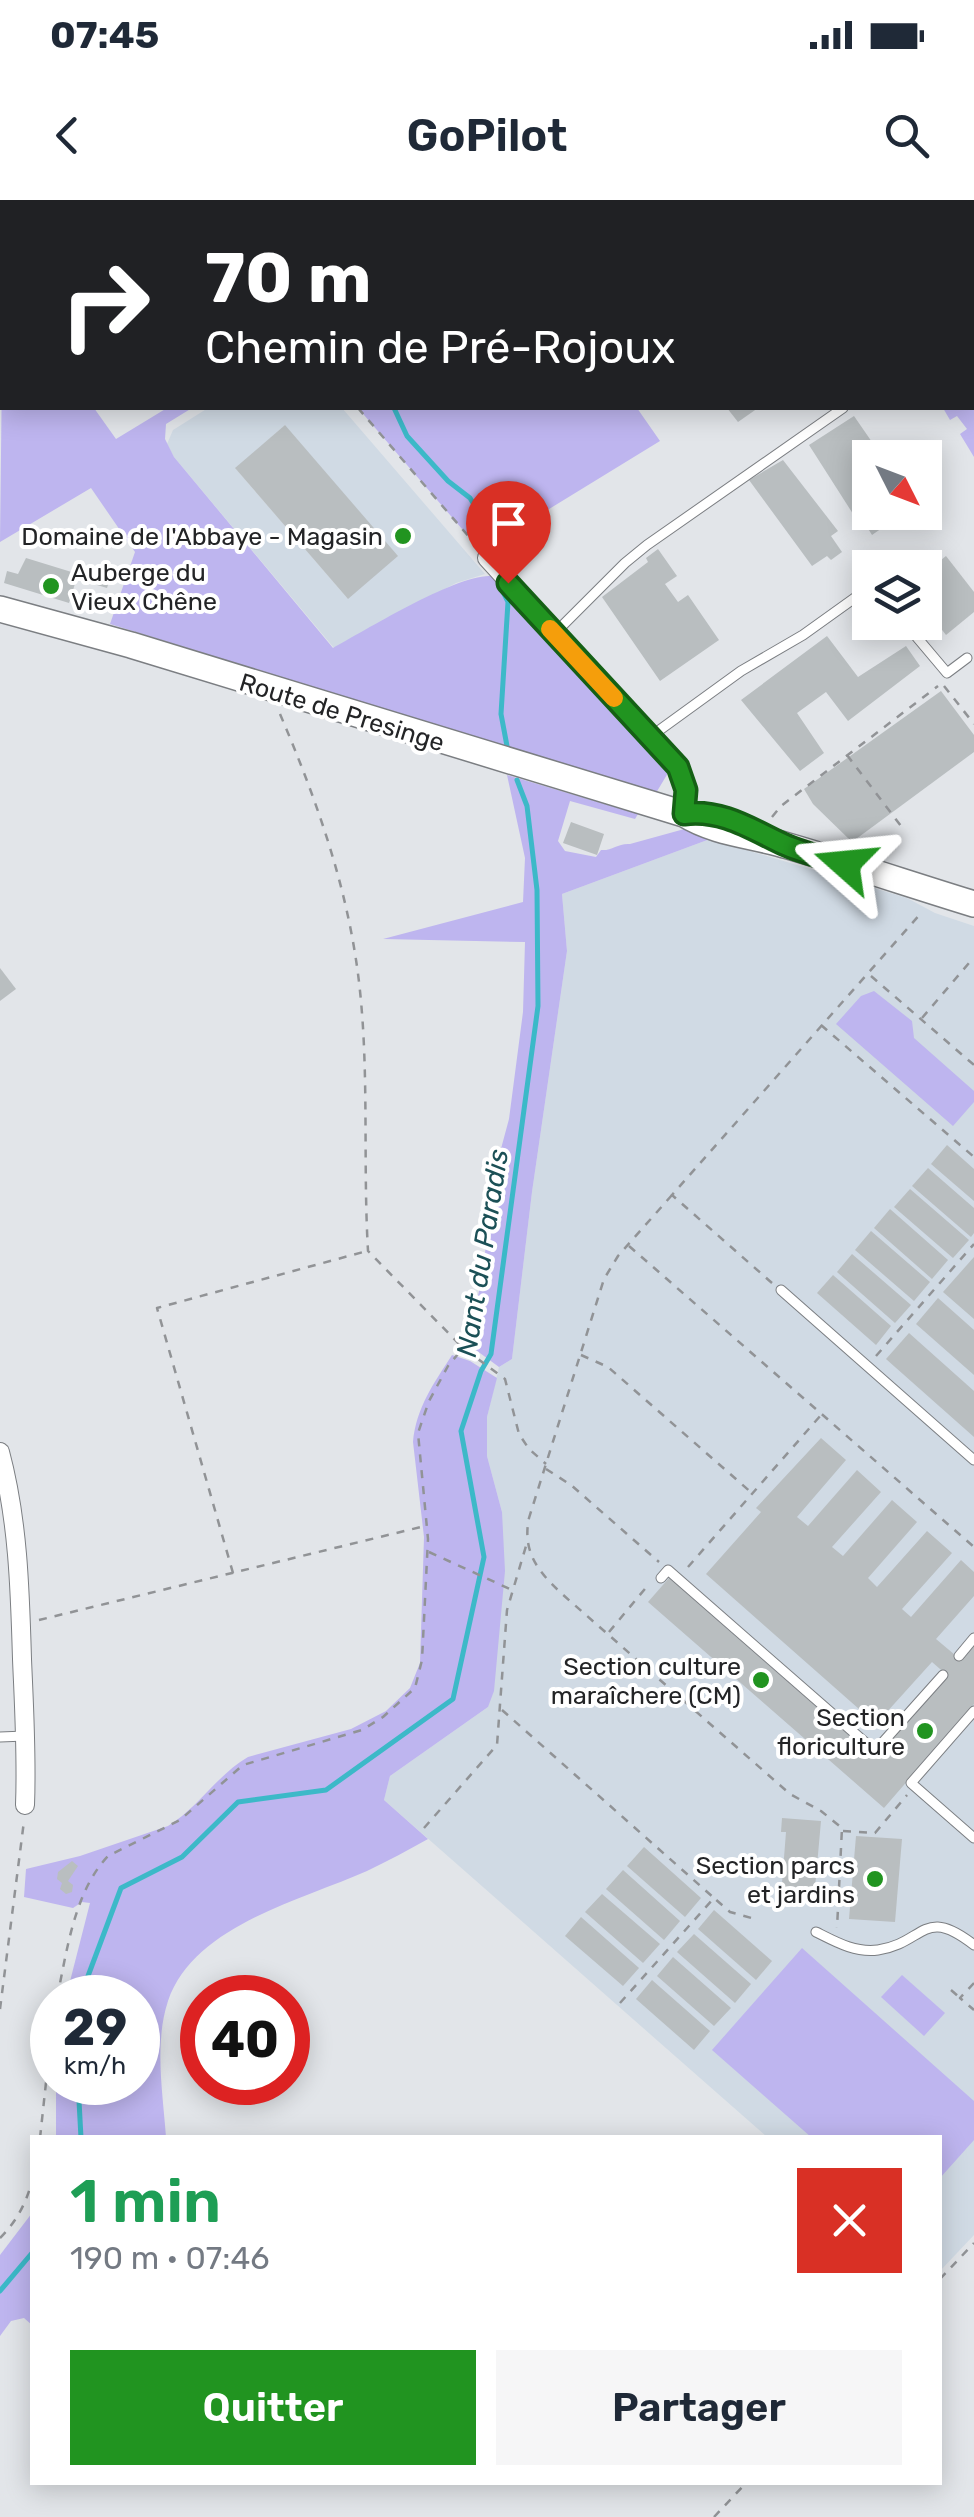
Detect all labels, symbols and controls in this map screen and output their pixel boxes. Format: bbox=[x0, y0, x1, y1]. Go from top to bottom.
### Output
text: 07:45 bbox=[50, 12, 159, 58]
icon: back bbox=[40, 108, 95, 163]
icon: search bbox=[879, 108, 934, 163]
text: GoPilot bbox=[407, 109, 567, 162]
text: 70 m bbox=[205, 237, 372, 320]
icon: right bbox=[40, 240, 170, 370]
text: Chemin de Pré-Rojoux bbox=[205, 321, 676, 374]
north arrow bbox=[852, 440, 942, 530]
map controls bbox=[852, 440, 942, 640]
pin bbox=[466, 481, 551, 584]
icon: arrive bbox=[481, 496, 536, 551]
place label: Domaine de l'Abbaye - Magasin bbox=[21, 522, 383, 551]
marker: Domaine de l'Abbaye - Magasin bbox=[392, 525, 414, 547]
button: layers bbox=[852, 550, 942, 640]
place label: Auberge du Vieux Chêne bbox=[71, 558, 217, 616]
marker: Auberge du Vieux Chêne bbox=[40, 575, 62, 597]
street label: Route de Presinge bbox=[236, 668, 448, 757]
position arrow bbox=[793, 812, 897, 916]
water label: Nant du Paradis bbox=[450, 1147, 515, 1359]
place label: Section culture maraîchere (CM) bbox=[551, 1652, 741, 1710]
marker: Section culture maraîchere (CM) bbox=[750, 1669, 772, 1691]
place label: Section floriculture bbox=[777, 1703, 905, 1761]
marker: Section floriculture bbox=[914, 1720, 936, 1742]
place label: Section parcs et jardins bbox=[696, 1851, 855, 1909]
marker: Section parcs et jardins bbox=[864, 1868, 886, 1890]
speed limit sign: 40 bbox=[180, 1975, 310, 2105]
text: 29 bbox=[63, 1998, 127, 2058]
text: km/h bbox=[64, 2051, 126, 2080]
text: 1 min bbox=[70, 2166, 221, 2237]
button: close bbox=[797, 2168, 902, 2273]
text: 190 m · 07:46 bbox=[70, 2239, 270, 2277]
button: Quitter bbox=[70, 2350, 476, 2465]
button: Partager bbox=[496, 2350, 902, 2465]

